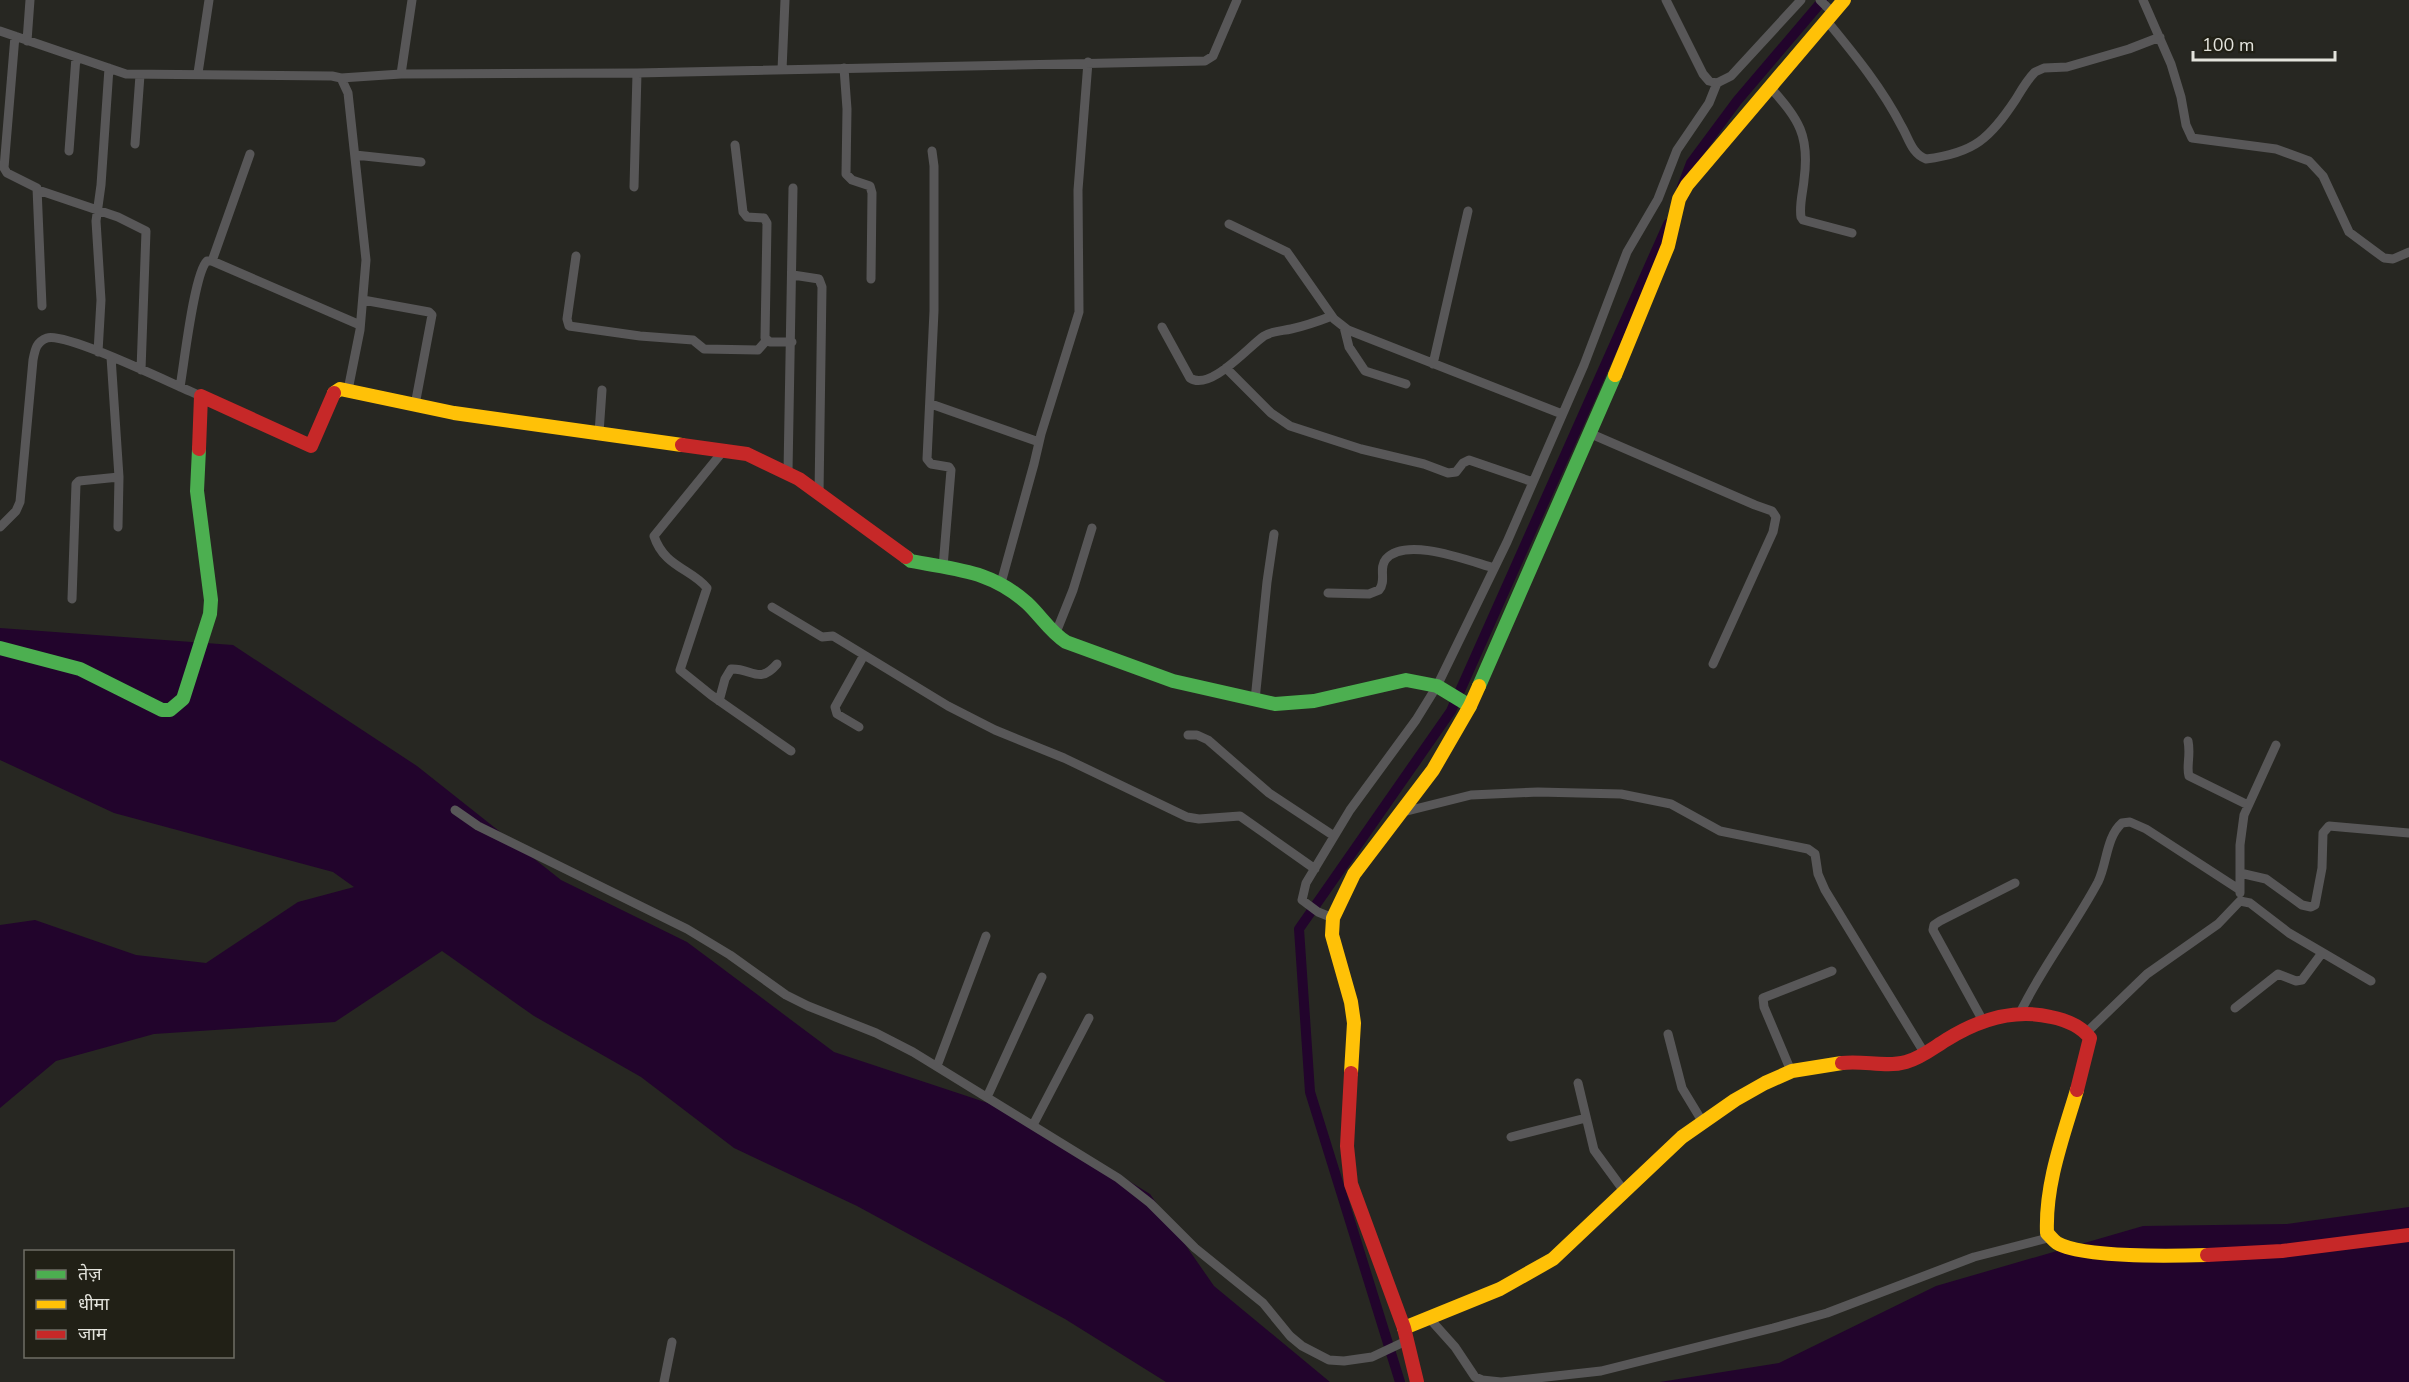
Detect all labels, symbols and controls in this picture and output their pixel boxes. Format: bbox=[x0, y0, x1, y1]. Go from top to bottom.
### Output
scale bar bbox=[2193, 24, 2336, 62]
text: 100 m bbox=[2202, 33, 2254, 57]
legend bbox=[24, 1250, 234, 1358]
text: तेज़ bbox=[78, 1262, 102, 1286]
text: धीमा bbox=[78, 1292, 109, 1316]
text: जाम bbox=[78, 1322, 108, 1346]

